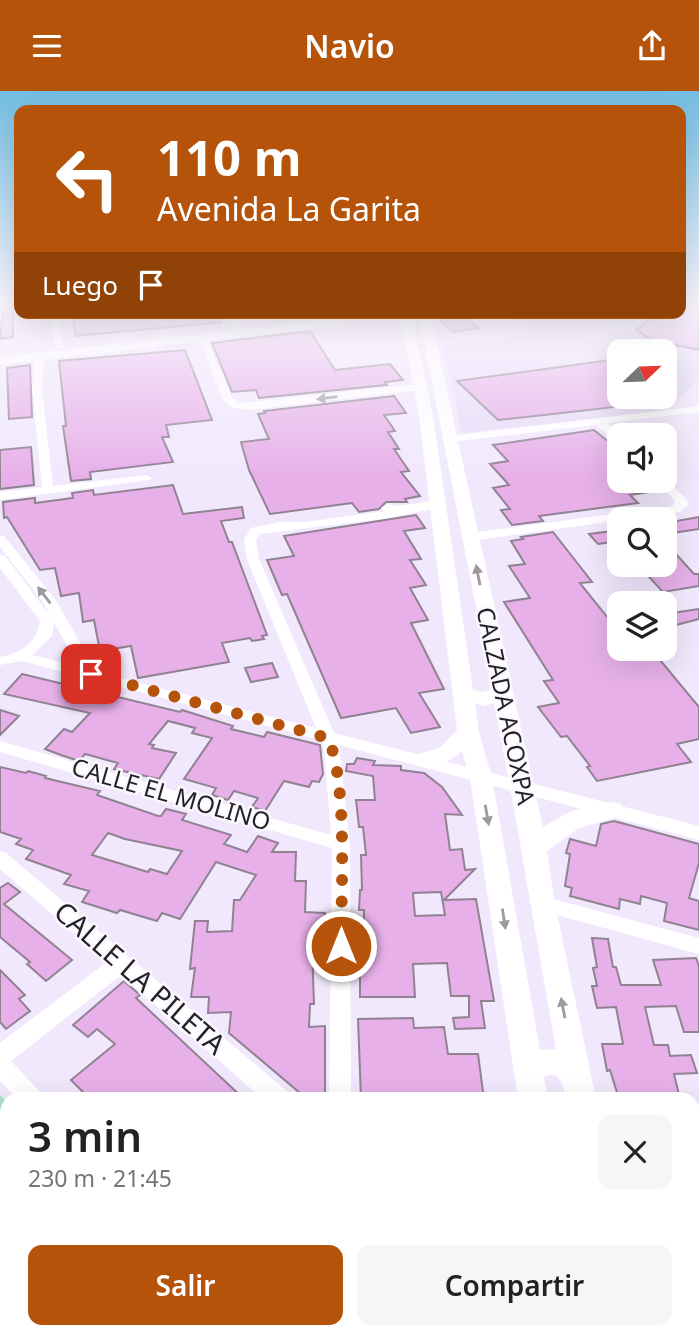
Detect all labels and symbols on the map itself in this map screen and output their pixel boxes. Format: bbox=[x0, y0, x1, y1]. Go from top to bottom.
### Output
north arrow bbox=[607, 339, 677, 409]
one-way arrow bbox=[316, 392, 338, 403]
one-way arrow bbox=[472, 564, 483, 586]
one-way arrow bbox=[37, 586, 51, 604]
street label: CALZADA ACOXPA bbox=[469, 604, 544, 808]
pin bbox=[61, 644, 121, 704]
street label: CALLE EL MOLINO bbox=[68, 749, 275, 838]
one-way arrow bbox=[482, 804, 493, 826]
street label: CALLE LA PILETA bbox=[47, 892, 235, 1062]
one-way arrow bbox=[499, 908, 510, 930]
position arrow bbox=[304, 909, 378, 983]
one-way arrow bbox=[557, 997, 568, 1019]

